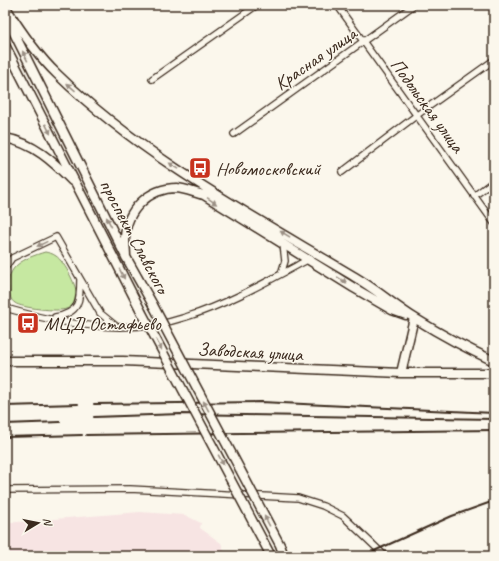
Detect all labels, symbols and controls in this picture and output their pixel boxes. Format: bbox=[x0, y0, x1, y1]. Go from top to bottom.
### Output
street label: Красная улица bbox=[270, 21, 363, 96]
one-way arrow bbox=[22, 50, 28, 61]
street label: Подольская улица bbox=[385, 54, 470, 159]
one-way arrow bbox=[66, 82, 76, 91]
one-way arrow bbox=[45, 123, 52, 135]
bus stop icon: Новомосковский bbox=[187, 155, 213, 181]
place label: Новомосковский bbox=[216, 157, 321, 181]
one-way arrow bbox=[169, 162, 179, 170]
street label: проспект Славского bbox=[94, 175, 175, 300]
one-way arrow bbox=[207, 197, 218, 205]
one-way arrow bbox=[106, 216, 112, 228]
one-way arrow bbox=[280, 230, 290, 238]
one-way arrow bbox=[36, 241, 48, 247]
one-way arrow bbox=[119, 268, 125, 279]
one-way arrow bbox=[337, 276, 347, 284]
bus stop icon: МЦД Остафьево bbox=[15, 310, 41, 336]
place label: МЦД Остафьево bbox=[44, 312, 162, 336]
street label: Заводская улица bbox=[197, 337, 305, 367]
one-way arrow bbox=[156, 339, 163, 351]
one-way arrow bbox=[203, 400, 210, 412]
one-way arrow bbox=[217, 454, 224, 466]
north arrow bbox=[18, 503, 58, 543]
one-way arrow bbox=[264, 515, 270, 527]
text: N bbox=[40, 517, 56, 528]

